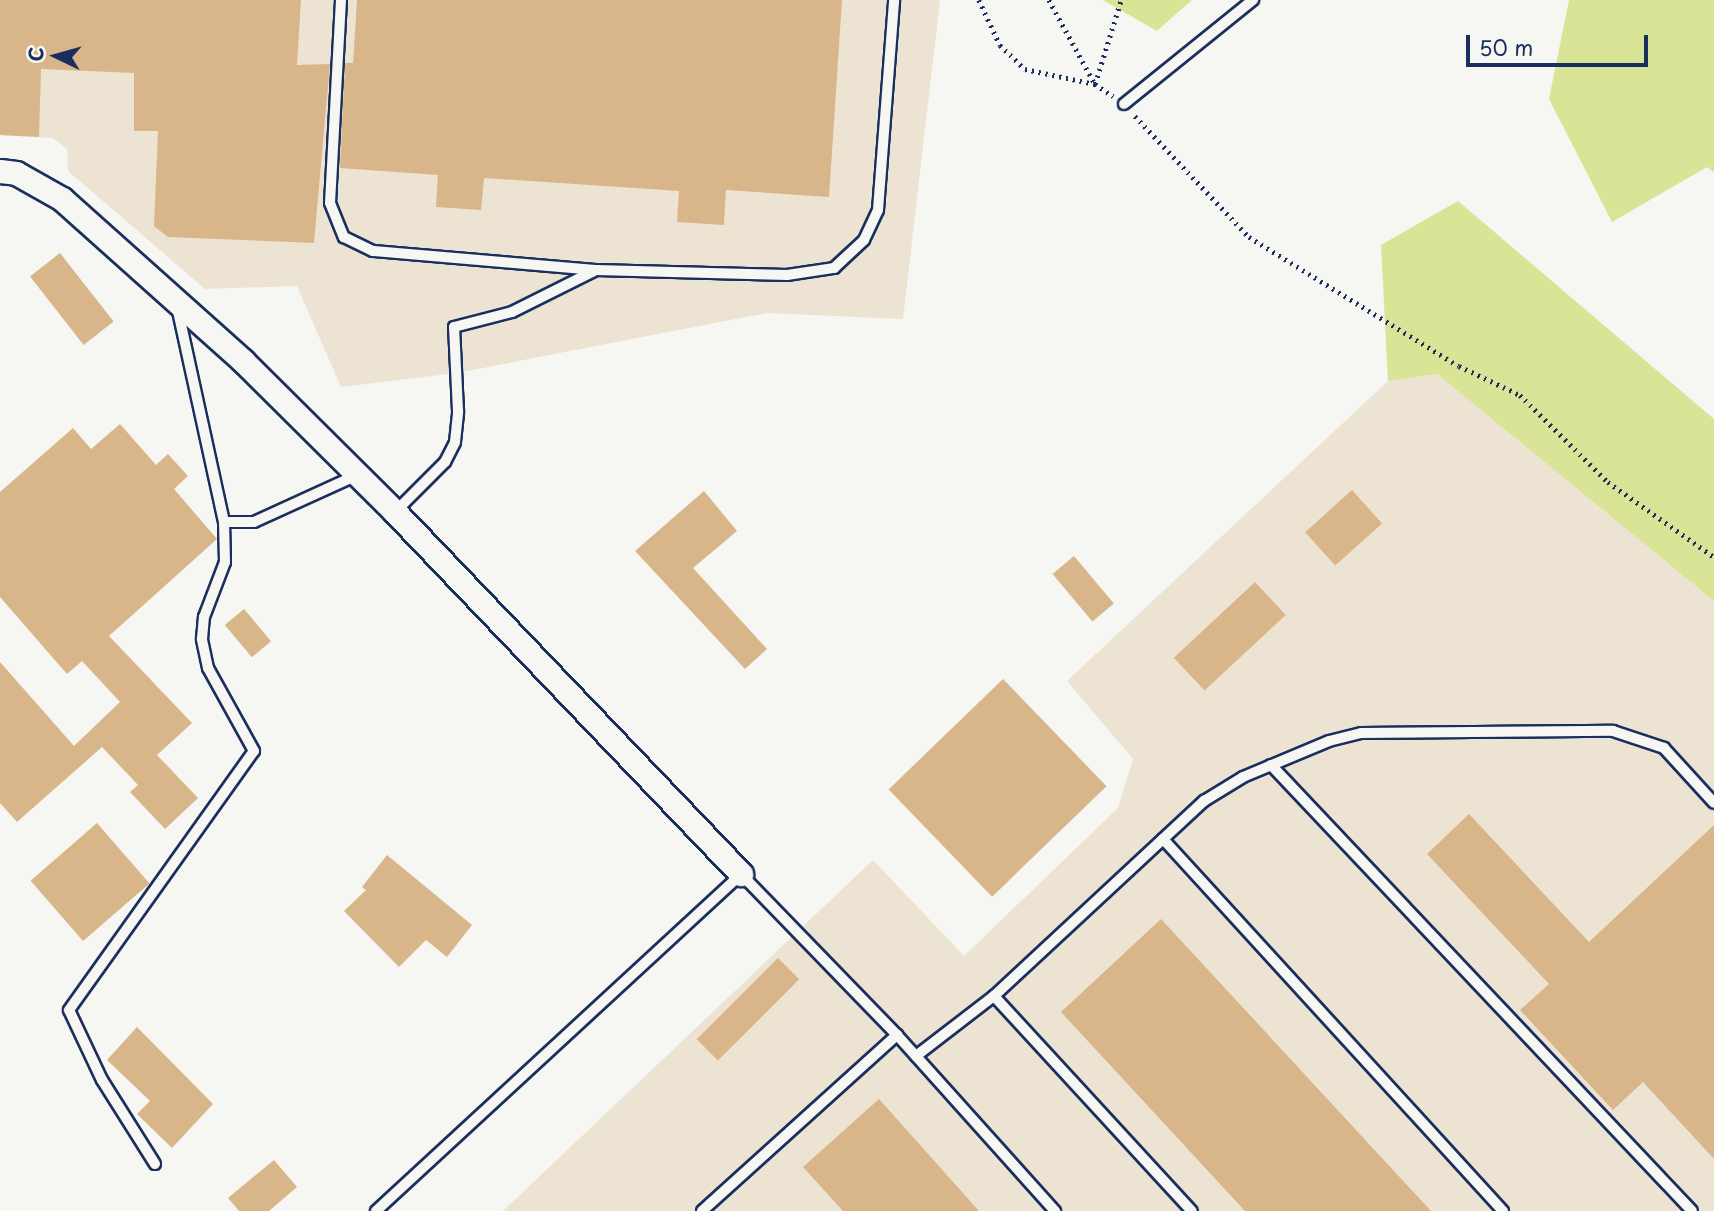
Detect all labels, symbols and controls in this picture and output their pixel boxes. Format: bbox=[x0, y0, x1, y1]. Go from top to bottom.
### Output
north arrow bbox=[21, 21, 91, 91]
scale bar bbox=[1469, 21, 1651, 65]
text: 50 m bbox=[1479, 31, 1533, 63]
text: С bbox=[21, 46, 50, 63]

